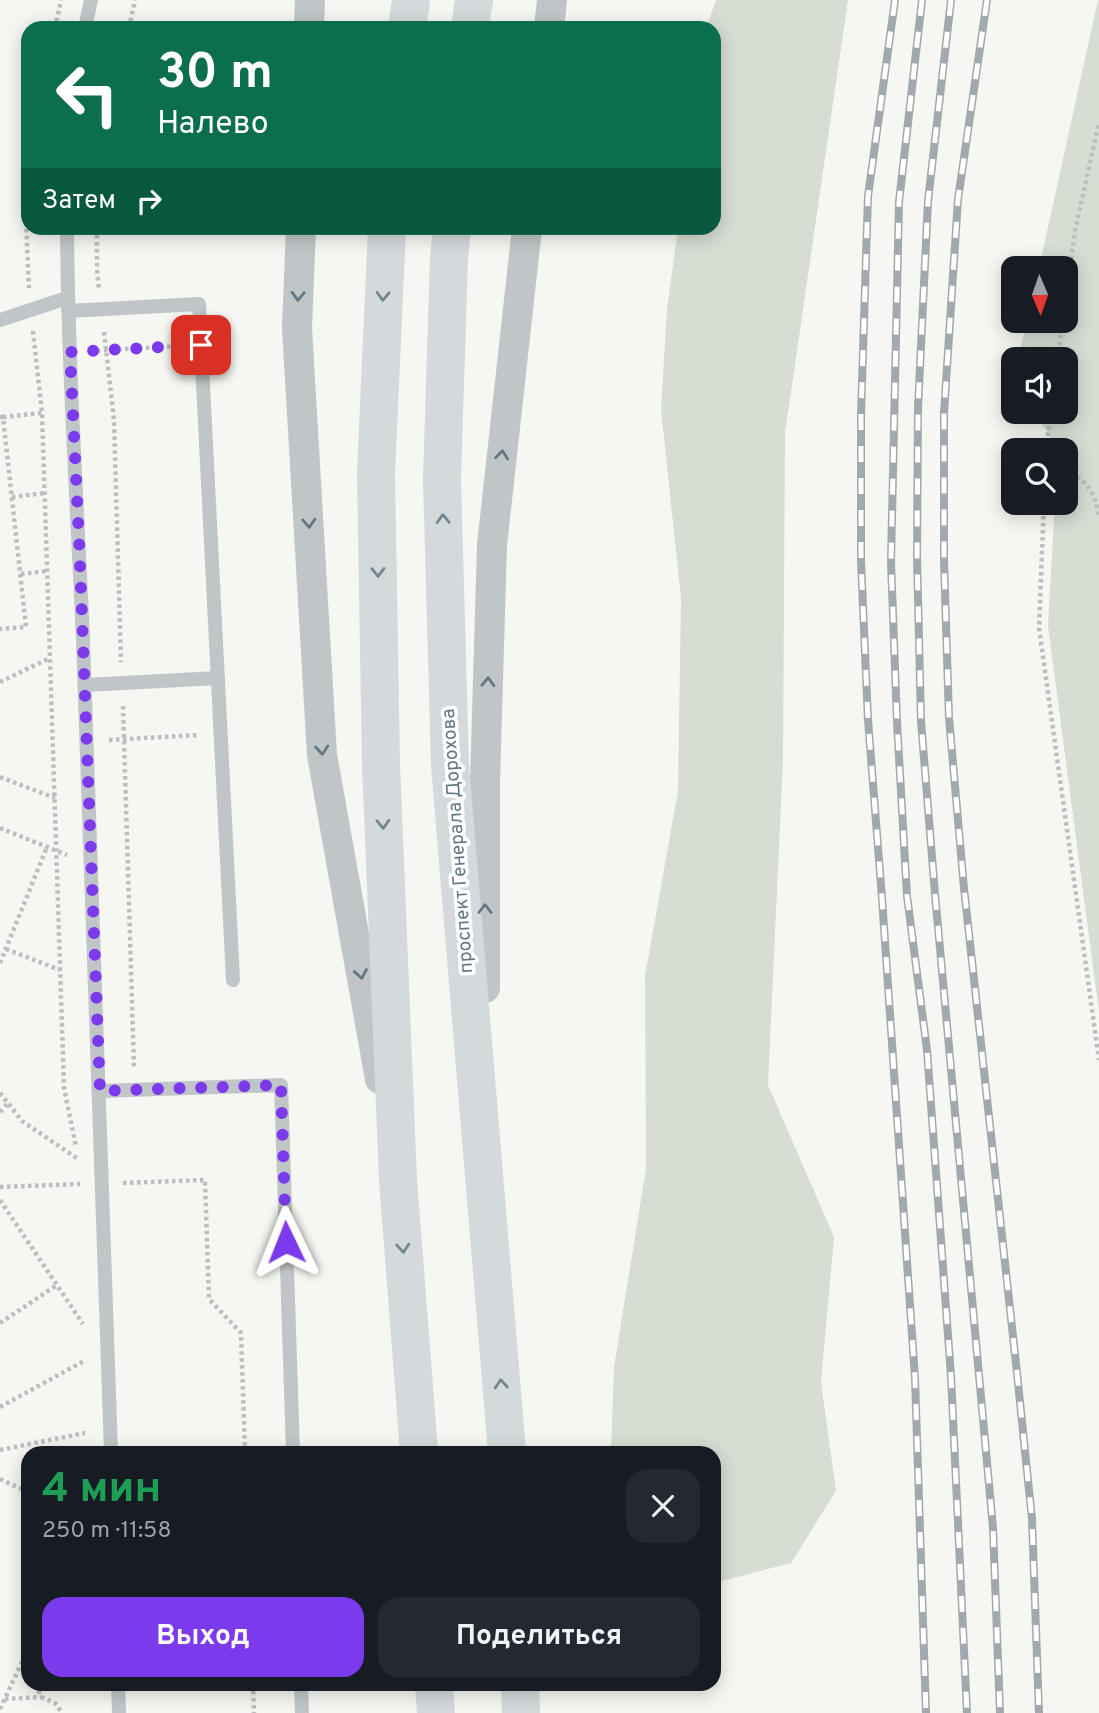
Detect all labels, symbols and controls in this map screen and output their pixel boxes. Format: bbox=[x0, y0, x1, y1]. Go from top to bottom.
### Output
text: 30 m bbox=[157, 44, 273, 106]
icon: left bbox=[42, 49, 133, 140]
text: Налево bbox=[157, 105, 269, 145]
icon: right bbox=[130, 182, 168, 220]
text: Затем bbox=[42, 185, 116, 218]
north arrow bbox=[1001, 256, 1078, 332]
map controls bbox=[1001, 256, 1078, 515]
one-way arrow bbox=[291, 290, 306, 301]
one-way arrow bbox=[375, 290, 390, 301]
pin bbox=[171, 315, 231, 375]
icon: arrive bbox=[182, 326, 220, 364]
button: sound bbox=[1001, 347, 1078, 424]
button: search bbox=[1001, 438, 1078, 515]
one-way arrow bbox=[494, 449, 509, 461]
one-way arrow bbox=[435, 513, 451, 524]
one-way arrow bbox=[301, 518, 316, 529]
one-way arrow bbox=[370, 567, 386, 578]
one-way arrow bbox=[480, 676, 495, 687]
street label: проспект Генерала Дорохова bbox=[437, 708, 479, 974]
one-way arrow bbox=[315, 744, 330, 756]
one-way arrow bbox=[376, 819, 391, 830]
one-way arrow bbox=[477, 904, 493, 914]
one-way arrow bbox=[353, 968, 368, 980]
position arrow bbox=[249, 1205, 323, 1279]
one-way arrow bbox=[395, 1243, 410, 1254]
one-way arrow bbox=[494, 1379, 509, 1390]
text: 4 мин bbox=[42, 1464, 161, 1517]
button: close bbox=[626, 1469, 700, 1543]
text: 250 m · 11:58 bbox=[42, 1517, 171, 1546]
button: Выход bbox=[42, 1597, 364, 1677]
button: Поделиться bbox=[378, 1597, 700, 1677]

